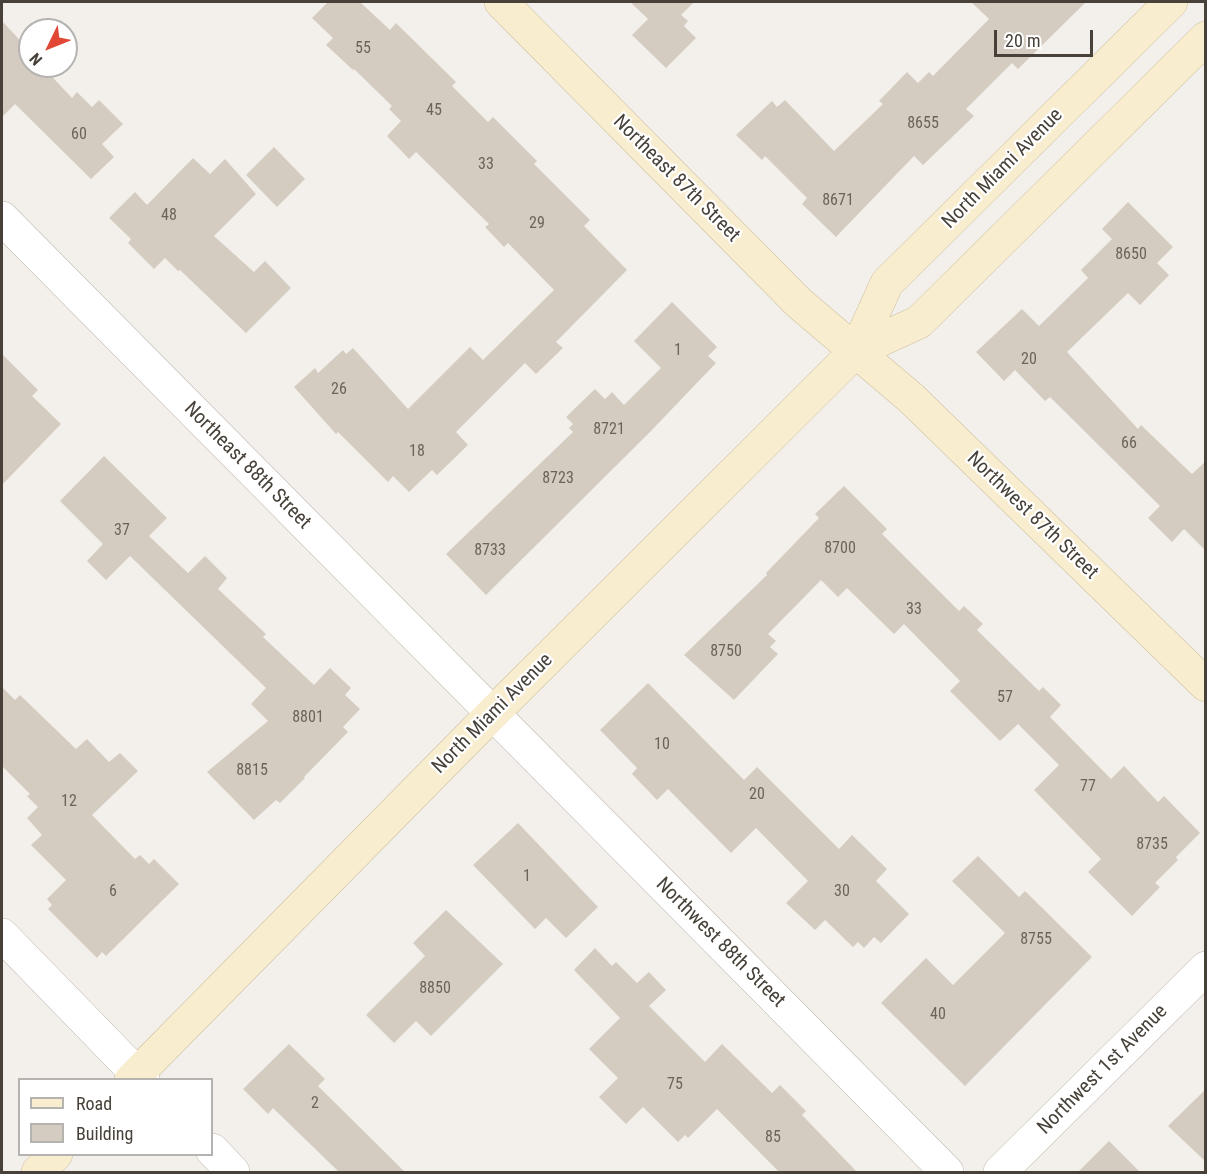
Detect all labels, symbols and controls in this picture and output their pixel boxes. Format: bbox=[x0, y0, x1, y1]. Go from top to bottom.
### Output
north arrow bbox=[18, 18, 78, 78]
scale bar bbox=[997, 18, 1096, 56]
text: 20 m bbox=[1005, 30, 1040, 51]
house number: 55 bbox=[355, 39, 371, 59]
text: N bbox=[26, 49, 46, 69]
house number: 45 bbox=[426, 101, 442, 121]
street label: North Miami Avenue bbox=[938, 104, 1068, 234]
street label: Northeast 87th Street bbox=[607, 110, 745, 248]
house number: 8655 bbox=[907, 114, 939, 134]
house number: 60 bbox=[71, 125, 87, 145]
house number: 33 bbox=[478, 155, 494, 175]
house number: 8671 bbox=[822, 191, 854, 211]
house number: 48 bbox=[161, 206, 177, 226]
house number: 29 bbox=[529, 214, 545, 234]
house number: 8650 bbox=[1115, 245, 1147, 265]
house number: 1 bbox=[674, 341, 682, 361]
house number: 20 bbox=[1021, 350, 1037, 370]
house number: 26 bbox=[331, 380, 347, 400]
street label: Northeast 88th Street bbox=[178, 397, 316, 535]
house number: 8721 bbox=[593, 420, 625, 440]
house number: 66 bbox=[1121, 434, 1137, 454]
house number: 18 bbox=[409, 442, 425, 462]
street label: Northwest 87th Street bbox=[961, 447, 1103, 585]
house number: 8723 bbox=[542, 469, 574, 489]
house number: 37 bbox=[114, 521, 130, 541]
house number: 8700 bbox=[824, 539, 856, 559]
house number: 8733 bbox=[474, 541, 506, 561]
house number: 33 bbox=[906, 600, 922, 620]
house number: 8750 bbox=[710, 642, 742, 662]
street label: North Miami Avenue bbox=[428, 649, 558, 779]
house number: 57 bbox=[997, 688, 1013, 708]
house number: 8801 bbox=[292, 708, 324, 728]
house number: 10 bbox=[654, 735, 670, 755]
house number: 8815 bbox=[236, 761, 268, 781]
house number: 77 bbox=[1080, 777, 1096, 797]
house number: 20 bbox=[749, 785, 765, 805]
house number: 12 bbox=[61, 792, 77, 812]
house number: 8735 bbox=[1136, 835, 1168, 855]
house number: 1 bbox=[523, 867, 531, 887]
street label: Northwest 88th Street bbox=[650, 873, 790, 1013]
house number: 6 bbox=[109, 882, 117, 902]
house number: 30 bbox=[834, 882, 850, 902]
house number: 8755 bbox=[1020, 930, 1052, 950]
house number: 8850 bbox=[419, 979, 451, 999]
street label: Northwest 1st Avenue bbox=[1033, 1000, 1173, 1140]
house number: 40 bbox=[930, 1005, 946, 1025]
house number: 75 bbox=[667, 1075, 683, 1095]
legend bbox=[18, 1078, 213, 1156]
text: Road bbox=[76, 1093, 112, 1114]
house number: 2 bbox=[311, 1094, 319, 1114]
text: Building bbox=[76, 1123, 133, 1144]
house number: 85 bbox=[765, 1128, 781, 1148]

